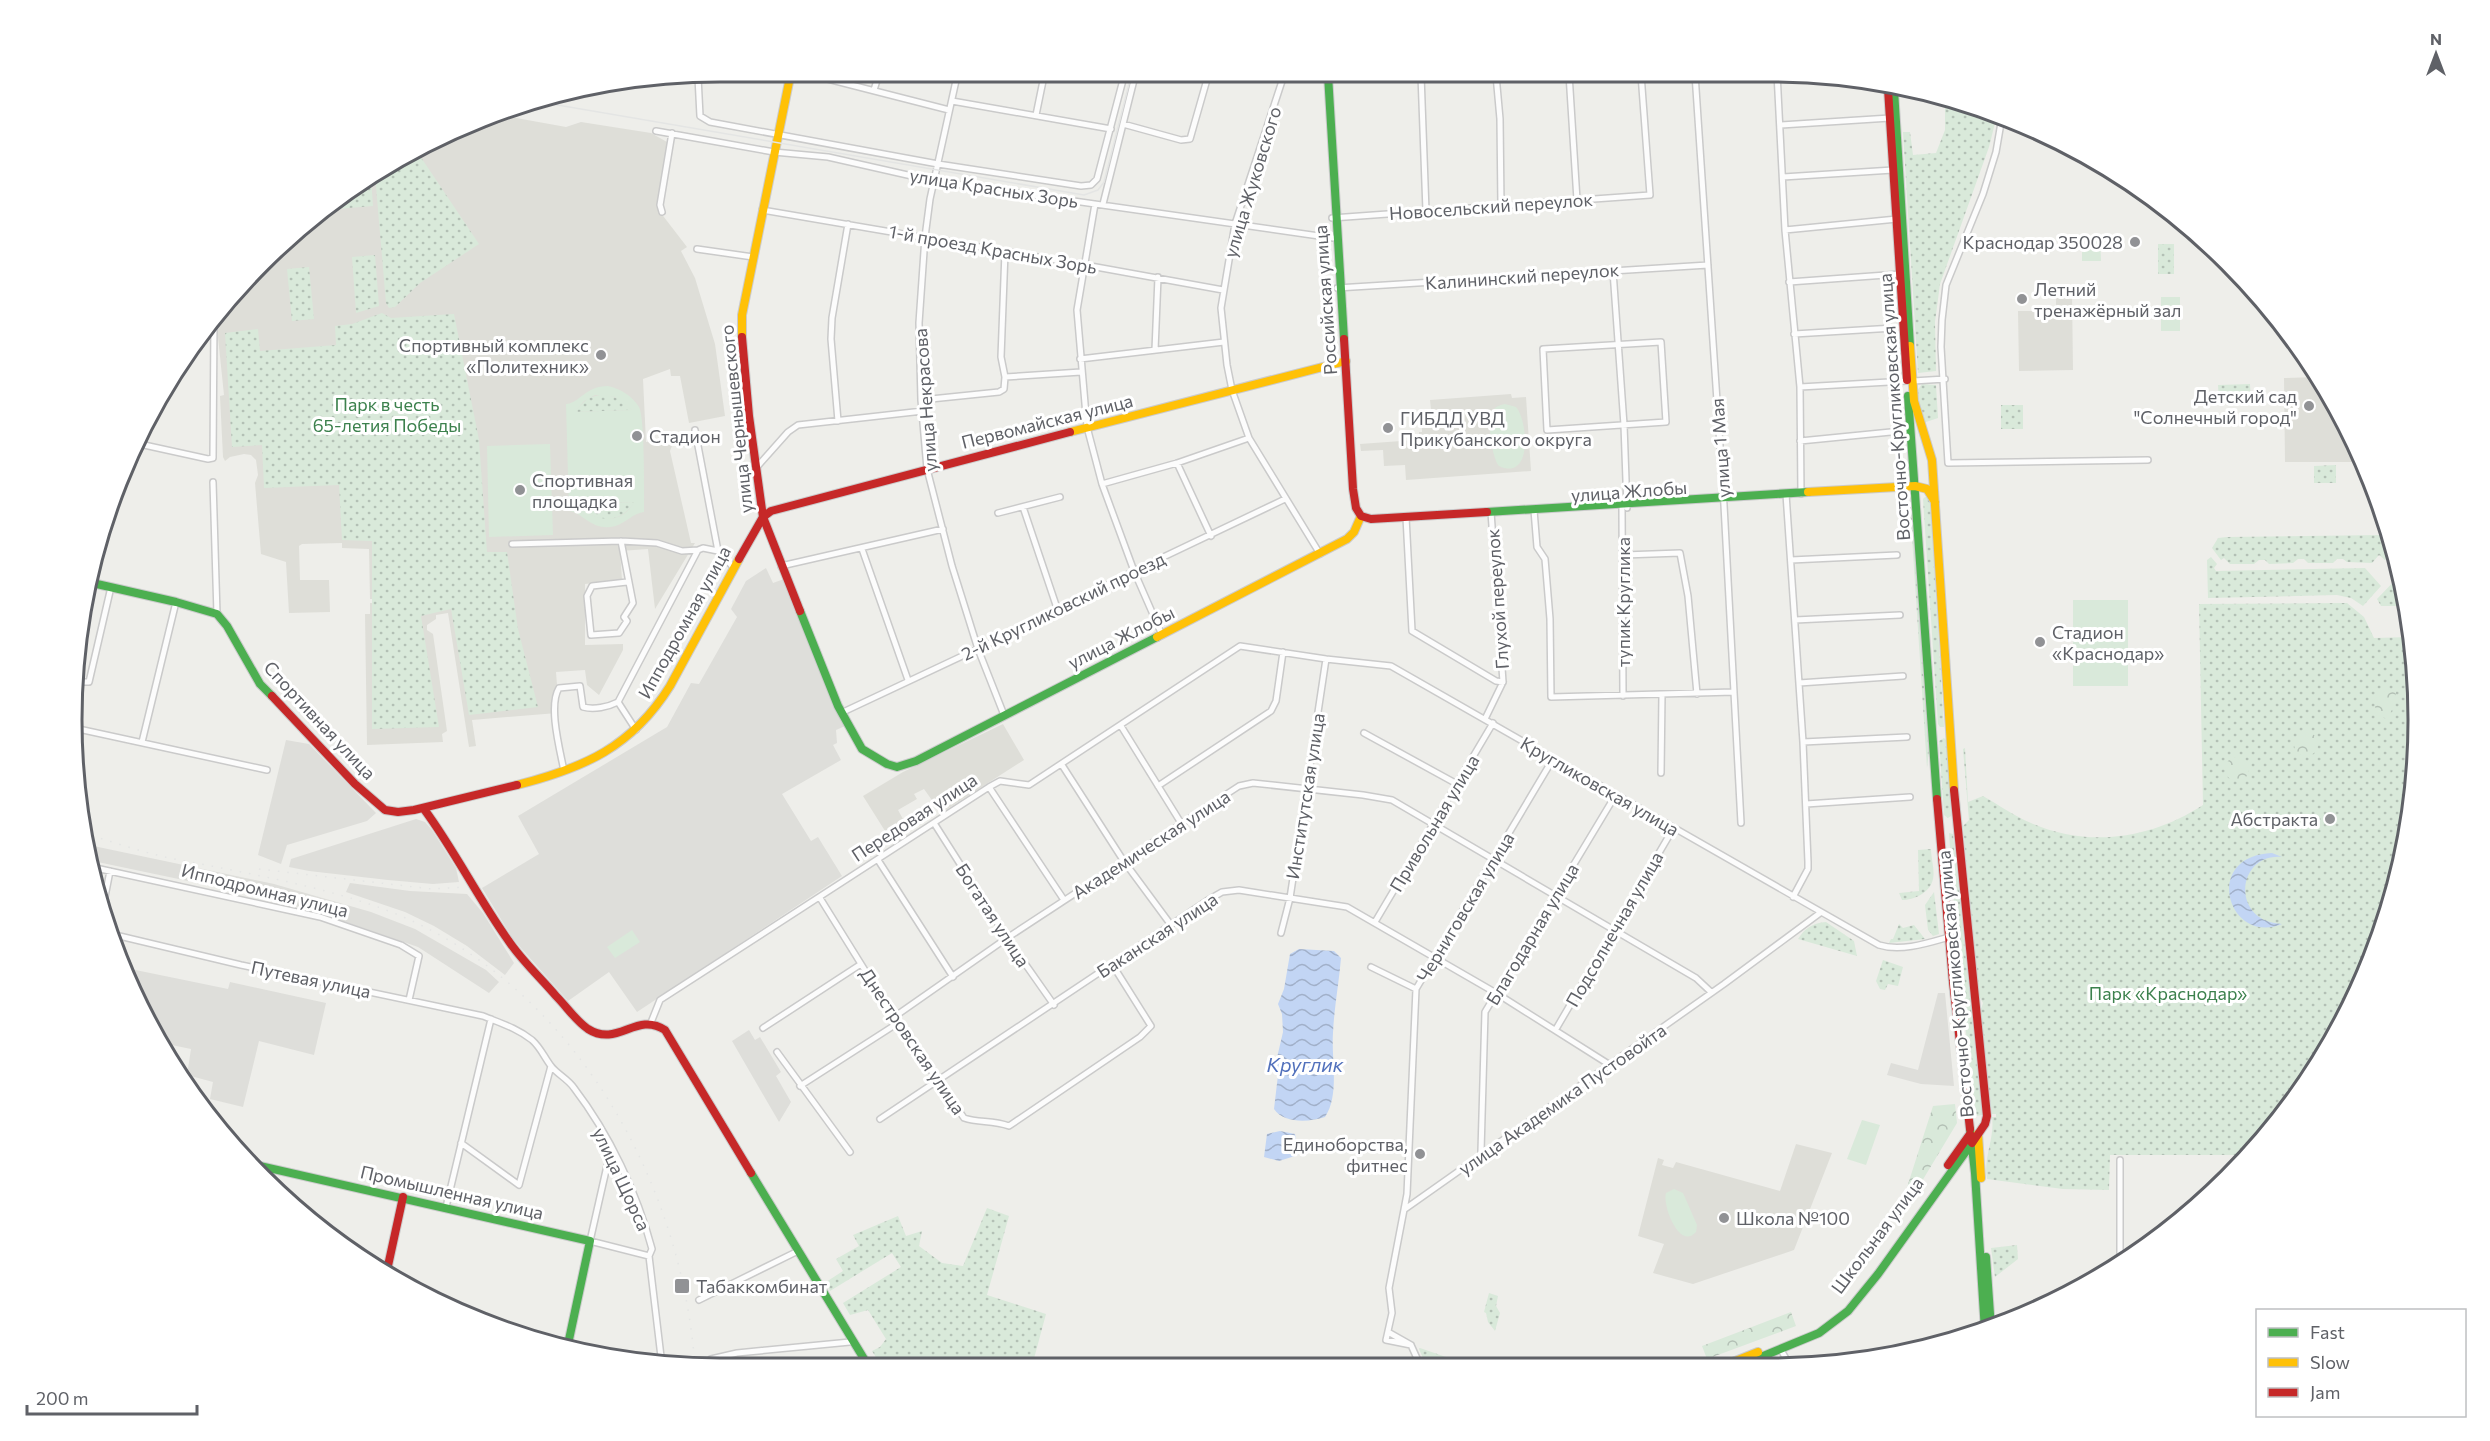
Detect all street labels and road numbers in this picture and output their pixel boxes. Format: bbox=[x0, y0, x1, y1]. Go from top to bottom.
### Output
street label: улица Жуковского bbox=[1219, 104, 1285, 260]
street label: улица Красных Зорь bbox=[908, 164, 1080, 212]
street label: Новосельский переулок bbox=[1388, 188, 1594, 224]
street label: 1-й проезд Красных Зорь bbox=[887, 220, 1099, 278]
street label: Российская улица bbox=[1309, 224, 1341, 376]
street label: Калининский переулок bbox=[1424, 258, 1620, 294]
street label: Восточно-Кругликовская улица bbox=[1874, 273, 1914, 541]
street label: улица Чернышевского bbox=[715, 324, 757, 514]
street label: улица Некрасова bbox=[909, 328, 941, 472]
street label: Первомайская улица bbox=[959, 389, 1135, 453]
street label: улица 1 Мая bbox=[1706, 398, 1734, 498]
street label: улица Жлобы bbox=[1570, 476, 1688, 506]
street label: Глухой переулок bbox=[1481, 528, 1513, 670]
street label: тупик Круглика bbox=[1612, 537, 1634, 667]
street label: Ипподромная улица bbox=[633, 542, 735, 702]
street label: 2-й Кругликовский проезд bbox=[958, 547, 1169, 665]
street label: улица Жлобы bbox=[1064, 601, 1178, 673]
street label: Спортивная улица bbox=[260, 656, 380, 784]
street label: Институтская улица bbox=[1281, 711, 1329, 881]
street label: Кругликовская улица bbox=[1517, 732, 1683, 840]
street label: Привольная улица bbox=[1384, 751, 1484, 895]
street label: Передовая улица bbox=[847, 768, 981, 866]
street label: Академическая улица bbox=[1068, 785, 1234, 903]
street label: Черниговская улица bbox=[1412, 828, 1518, 986]
street label: Подсолнечная улица bbox=[1561, 847, 1667, 1011]
street label: Восточно-Кругликовская улица bbox=[1932, 850, 1978, 1118]
street label: Ипподромная улица bbox=[179, 859, 351, 921]
street label: Богатая улица bbox=[951, 859, 1035, 971]
street label: Благодарная улица bbox=[1481, 859, 1583, 1009]
street label: Баканская улица bbox=[1092, 888, 1222, 982]
street label: Путевая улица bbox=[249, 956, 373, 1002]
street label: Днестровская улица bbox=[856, 964, 970, 1118]
street label: улица Академика Пустовойта bbox=[1454, 1019, 1670, 1179]
street label: улица Щорса bbox=[588, 1124, 656, 1234]
street label: Промышленная улица bbox=[358, 1160, 546, 1224]
street label: Школьная улица bbox=[1826, 1172, 1928, 1298]

